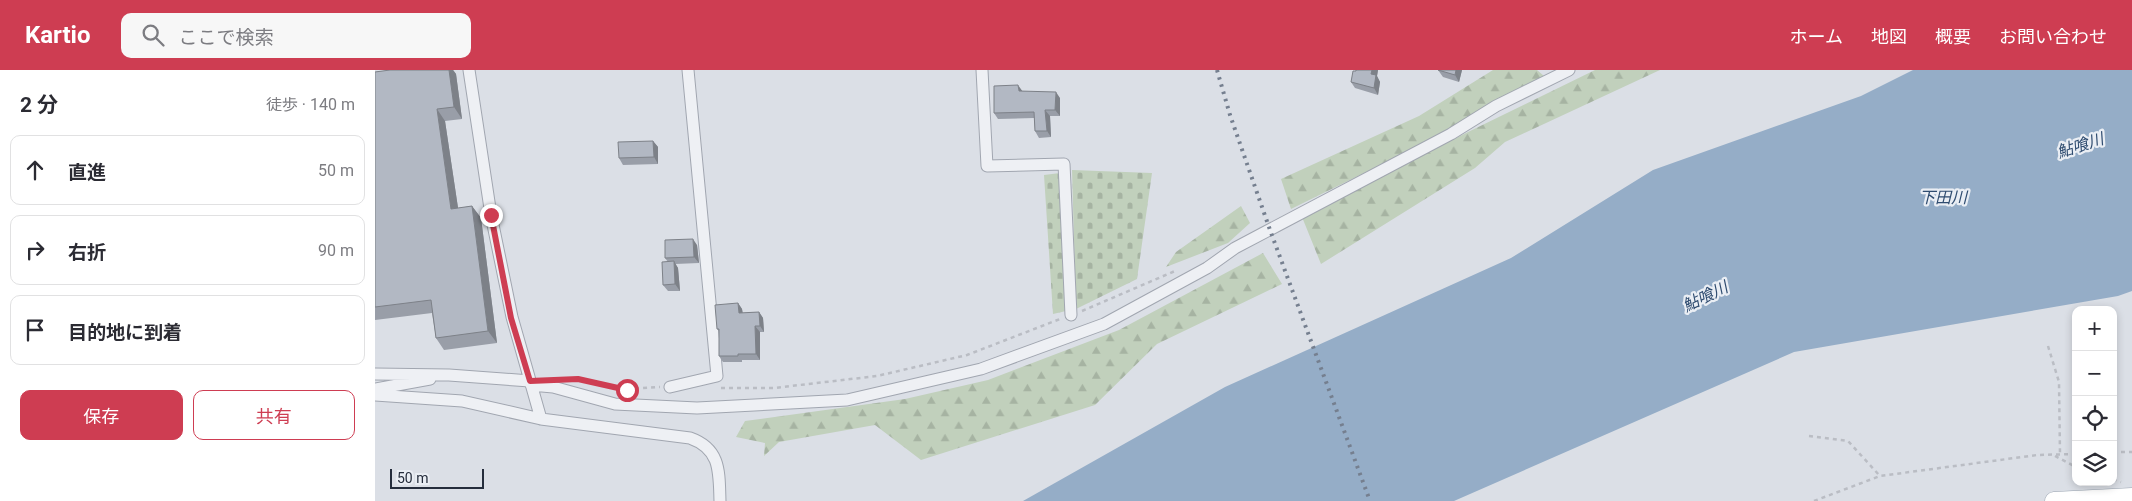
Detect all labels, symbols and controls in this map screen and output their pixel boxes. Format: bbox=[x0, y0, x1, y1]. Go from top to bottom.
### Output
search box bbox=[121, 13, 471, 58]
text: Kartio bbox=[25, 21, 91, 49]
icon: search bbox=[139, 21, 167, 49]
text: ここで検索 bbox=[179, 26, 274, 49]
text: ホーム bbox=[1790, 26, 1843, 47]
text: 地図 bbox=[1871, 26, 1907, 47]
text: 概要 bbox=[1935, 26, 1971, 47]
text: お問い合わせ bbox=[1999, 26, 2107, 47]
text: 2 分 bbox=[20, 93, 58, 117]
text: 徒歩 · 140 m bbox=[266, 95, 355, 114]
water label: 鮎喰川 bbox=[2054, 128, 2108, 162]
icon: ahead bbox=[21, 156, 49, 184]
text: 直進 bbox=[68, 161, 106, 184]
text: 50 m bbox=[318, 161, 354, 180]
water label: 下田川 bbox=[1919, 188, 1969, 207]
route end bbox=[480, 204, 503, 227]
icon: right bbox=[21, 236, 49, 264]
text: 右折 bbox=[68, 241, 106, 264]
text: 90 m bbox=[318, 241, 354, 260]
water label: 鮎喰川 bbox=[1679, 277, 1733, 316]
map controls bbox=[2072, 306, 2117, 486]
button: + bbox=[2072, 306, 2117, 351]
icon: arrive bbox=[21, 316, 49, 344]
text: 目的地に到着 bbox=[68, 321, 182, 344]
button: − bbox=[2072, 351, 2117, 396]
route start bbox=[616, 379, 639, 402]
button: 保存 bbox=[20, 390, 183, 440]
button: 共有 bbox=[193, 390, 355, 440]
button: locate bbox=[2072, 396, 2117, 441]
button: layers bbox=[2072, 441, 2117, 486]
scale bar bbox=[390, 466, 484, 489]
text: 50 m bbox=[397, 470, 429, 486]

